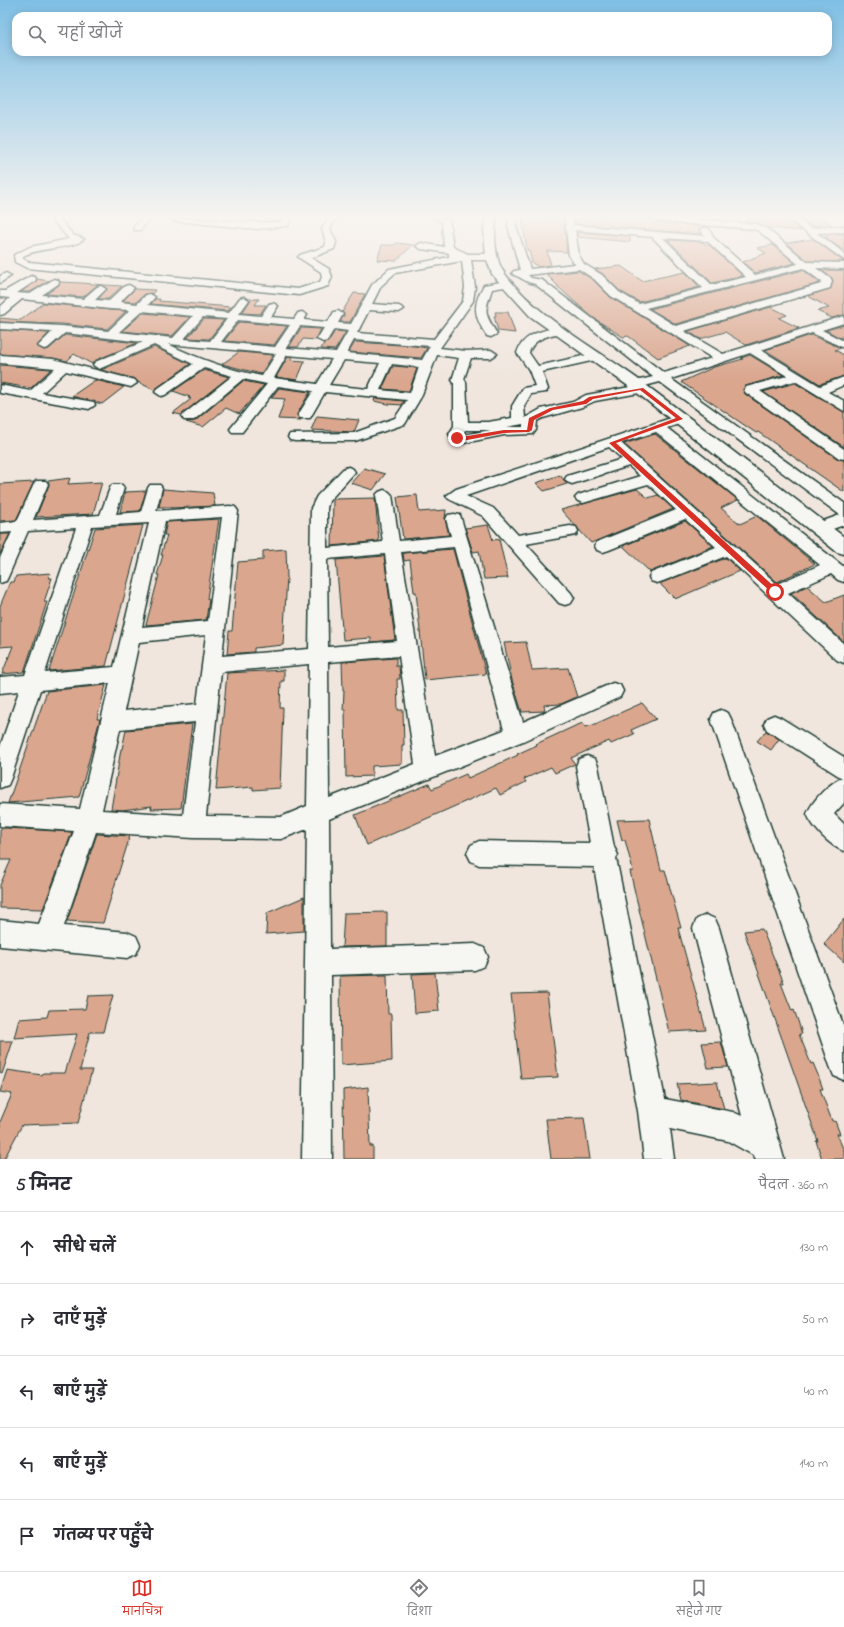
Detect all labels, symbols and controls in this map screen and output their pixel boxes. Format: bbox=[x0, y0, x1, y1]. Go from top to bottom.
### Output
search box bbox=[12, 12, 832, 56]
icon: search bbox=[26, 23, 48, 45]
text: यहाँ खोजें bbox=[58, 23, 122, 45]
route end bbox=[448, 429, 466, 447]
route start bbox=[766, 583, 784, 601]
text: 5 मिनट bbox=[16, 1173, 71, 1198]
text: पैदल · 360 m bbox=[759, 1176, 828, 1195]
icon: ahead bbox=[16, 1237, 38, 1259]
text: सीधे चलें bbox=[54, 1237, 115, 1259]
text: 130 m bbox=[800, 1238, 828, 1257]
icon: right bbox=[16, 1309, 38, 1331]
text: दाएँ मुड़ें bbox=[54, 1309, 106, 1331]
text: 50 m bbox=[802, 1310, 828, 1329]
icon: left bbox=[16, 1381, 38, 1403]
text: बाएँ मुड़ें bbox=[54, 1381, 107, 1403]
text: 40 m bbox=[804, 1382, 828, 1401]
icon: left bbox=[16, 1453, 38, 1475]
text: बाएँ मुड़ें bbox=[54, 1453, 107, 1475]
text: 140 m bbox=[800, 1454, 828, 1473]
icon: arrive bbox=[16, 1525, 38, 1547]
text: गंतव्य पर पहुँचे bbox=[54, 1525, 153, 1547]
tab: मानचित्र bbox=[122, 1577, 163, 1623]
tab: दिशा bbox=[407, 1577, 432, 1623]
tab: सहेजे गए bbox=[676, 1577, 722, 1623]

